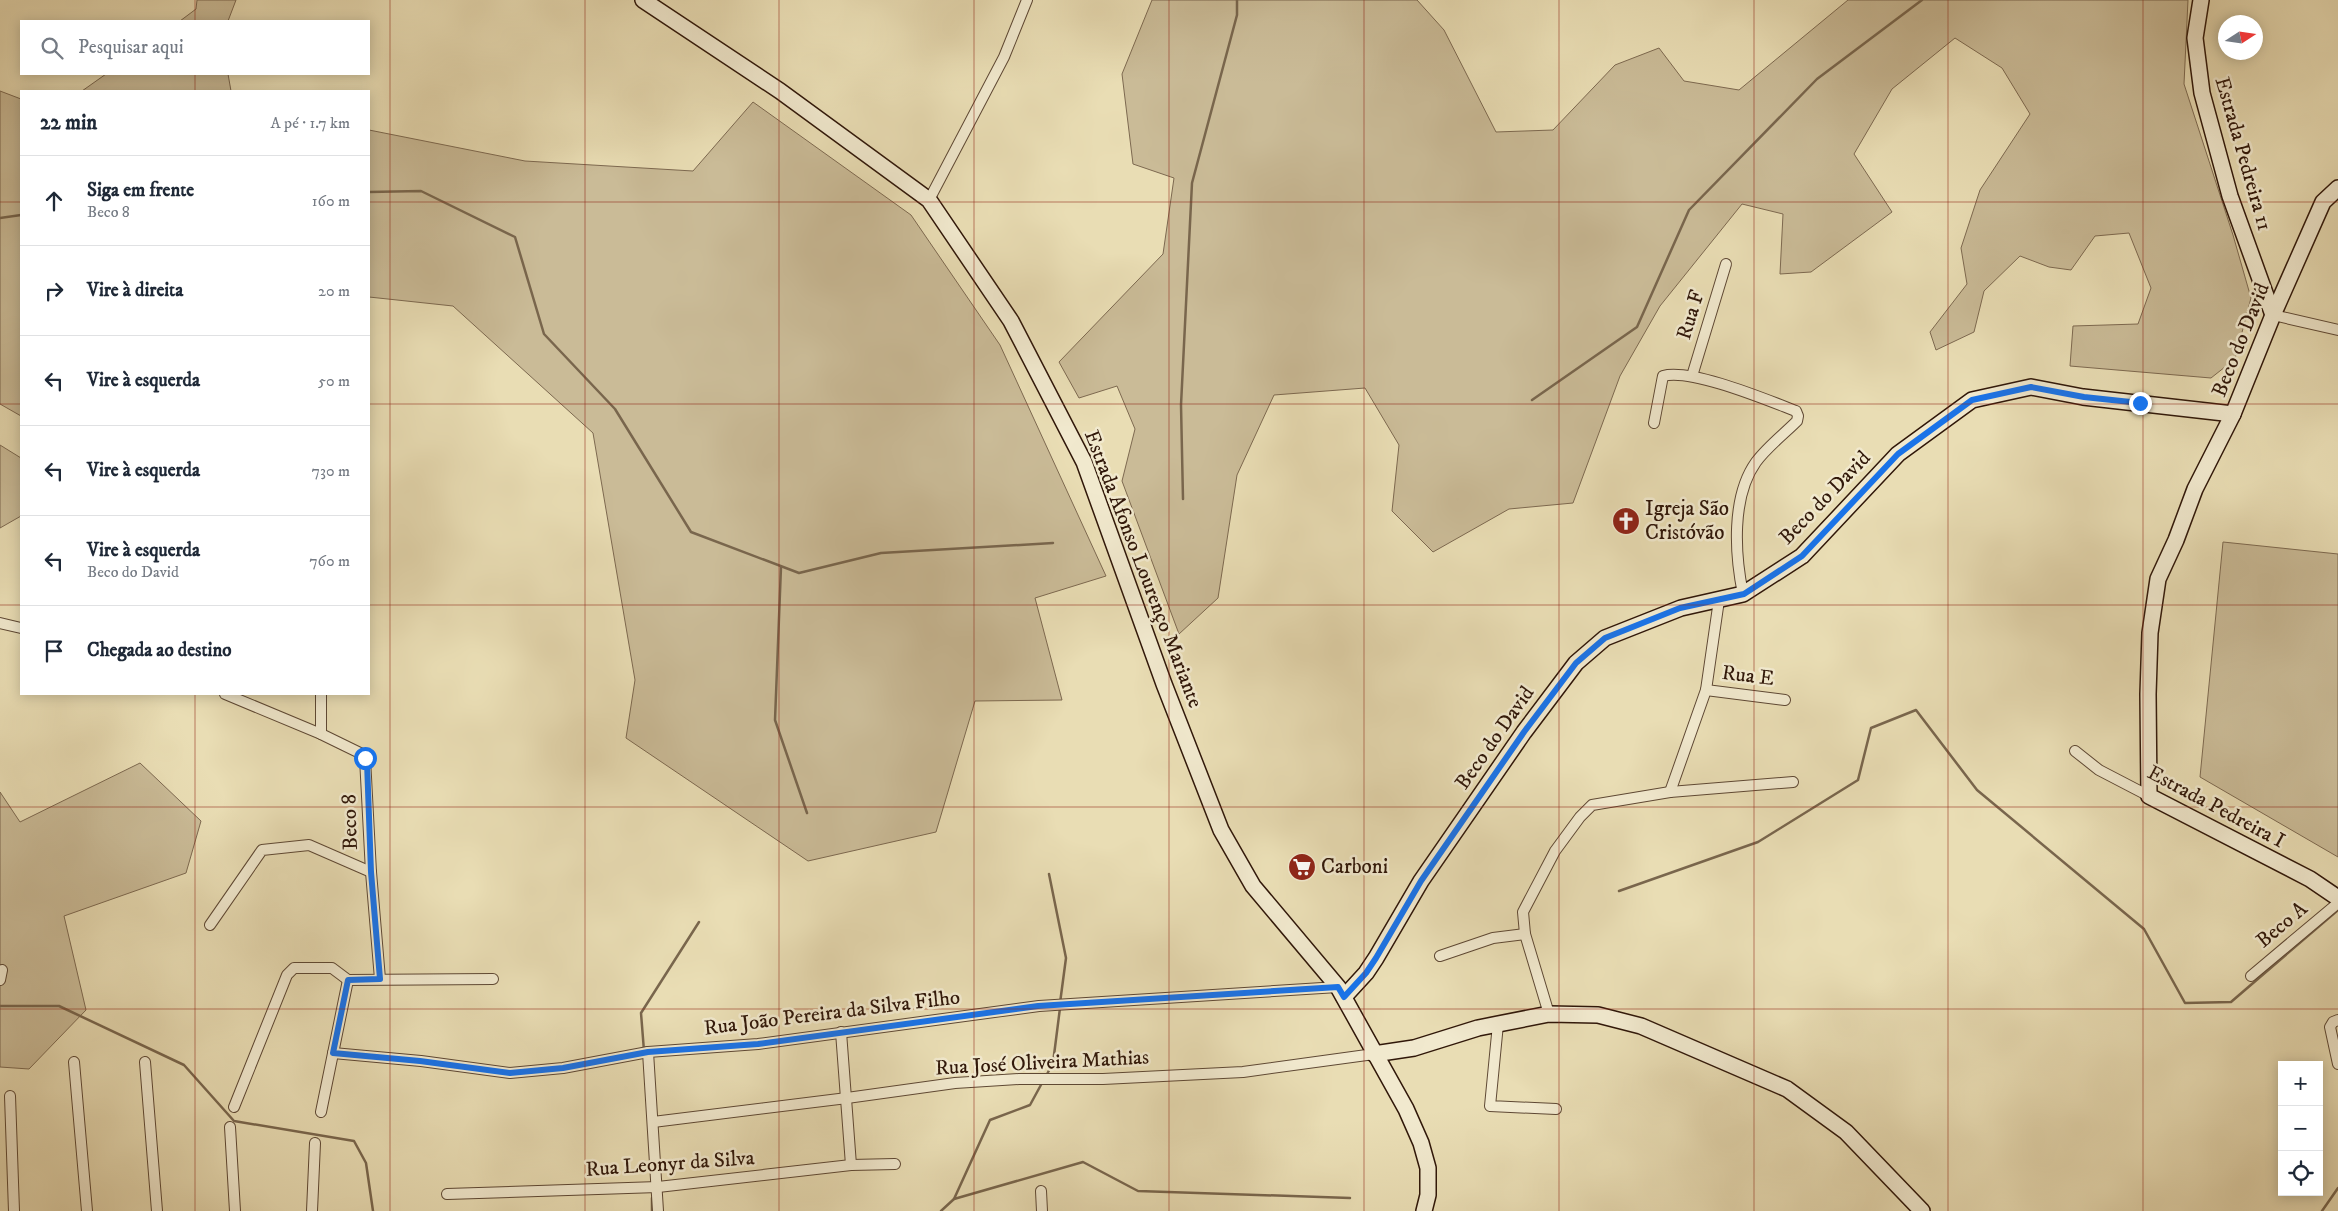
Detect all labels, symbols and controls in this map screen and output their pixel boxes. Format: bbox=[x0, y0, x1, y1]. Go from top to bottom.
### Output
north arrow bbox=[2218, 15, 2263, 60]
search box bbox=[20, 20, 370, 75]
icon: search bbox=[38, 34, 66, 62]
text: Pesquisar aqui bbox=[78, 36, 184, 59]
street label: Estrada Pedreira 11 bbox=[2209, 74, 2277, 234]
text: 22 min bbox=[40, 110, 97, 136]
text: A pé · 1.7 km bbox=[270, 113, 350, 133]
text: Siga em frente bbox=[87, 179, 194, 202]
icon: ahead bbox=[40, 187, 68, 215]
text: 160 m bbox=[312, 191, 350, 211]
text: Beco 8 bbox=[87, 202, 130, 222]
icon: right bbox=[40, 277, 68, 305]
text: Vire à direita bbox=[87, 279, 183, 302]
street label: Beco do David bbox=[2206, 279, 2276, 401]
text: 20 m bbox=[318, 281, 350, 301]
street label: Rua F bbox=[1671, 287, 1711, 343]
icon: left bbox=[40, 367, 68, 395]
text: Vire à esquerda bbox=[87, 369, 200, 392]
text: 50 m bbox=[318, 371, 350, 391]
route end bbox=[2129, 392, 2152, 415]
street label: Estrada Afonso Lourenço Mariante bbox=[1078, 426, 1208, 712]
street label: Beco do David bbox=[1774, 445, 1877, 550]
icon: left bbox=[40, 457, 68, 485]
text: Vire à esquerda bbox=[87, 459, 200, 482]
text: 730 m bbox=[312, 461, 350, 481]
place label: Igreja São Cristóvão bbox=[1645, 496, 1729, 546]
church icon: Igreja São Cristóvão bbox=[1611, 506, 1641, 536]
text: Vire à esquerda bbox=[87, 539, 200, 562]
icon: left bbox=[40, 547, 68, 575]
text: 760 m bbox=[309, 551, 350, 571]
text: Beco do David bbox=[87, 562, 179, 582]
icon: arrive bbox=[40, 637, 68, 665]
text: Chegada ao destino bbox=[87, 639, 232, 662]
street label: Rua E bbox=[1720, 660, 1776, 692]
street label: Beco do David bbox=[1450, 681, 1541, 795]
route start bbox=[354, 747, 377, 770]
street label: Estrada Pedreira I bbox=[2143, 760, 2289, 854]
street label: Beco 8 bbox=[336, 793, 364, 851]
supermarket icon: Carboni bbox=[1287, 852, 1317, 882]
place label: Carboni bbox=[1321, 854, 1388, 880]
street label: Beco A bbox=[2251, 896, 2313, 954]
street label: Rua João Pereira da Silva Filho bbox=[702, 984, 962, 1042]
street label: Rua José Oliveira Mathias bbox=[934, 1044, 1150, 1082]
map controls bbox=[2278, 1061, 2323, 1196]
button: + bbox=[2278, 1061, 2323, 1106]
button: − bbox=[2278, 1106, 2323, 1151]
street label: Rua Leonyr da Silva bbox=[585, 1145, 755, 1183]
button: locate bbox=[2278, 1151, 2323, 1196]

